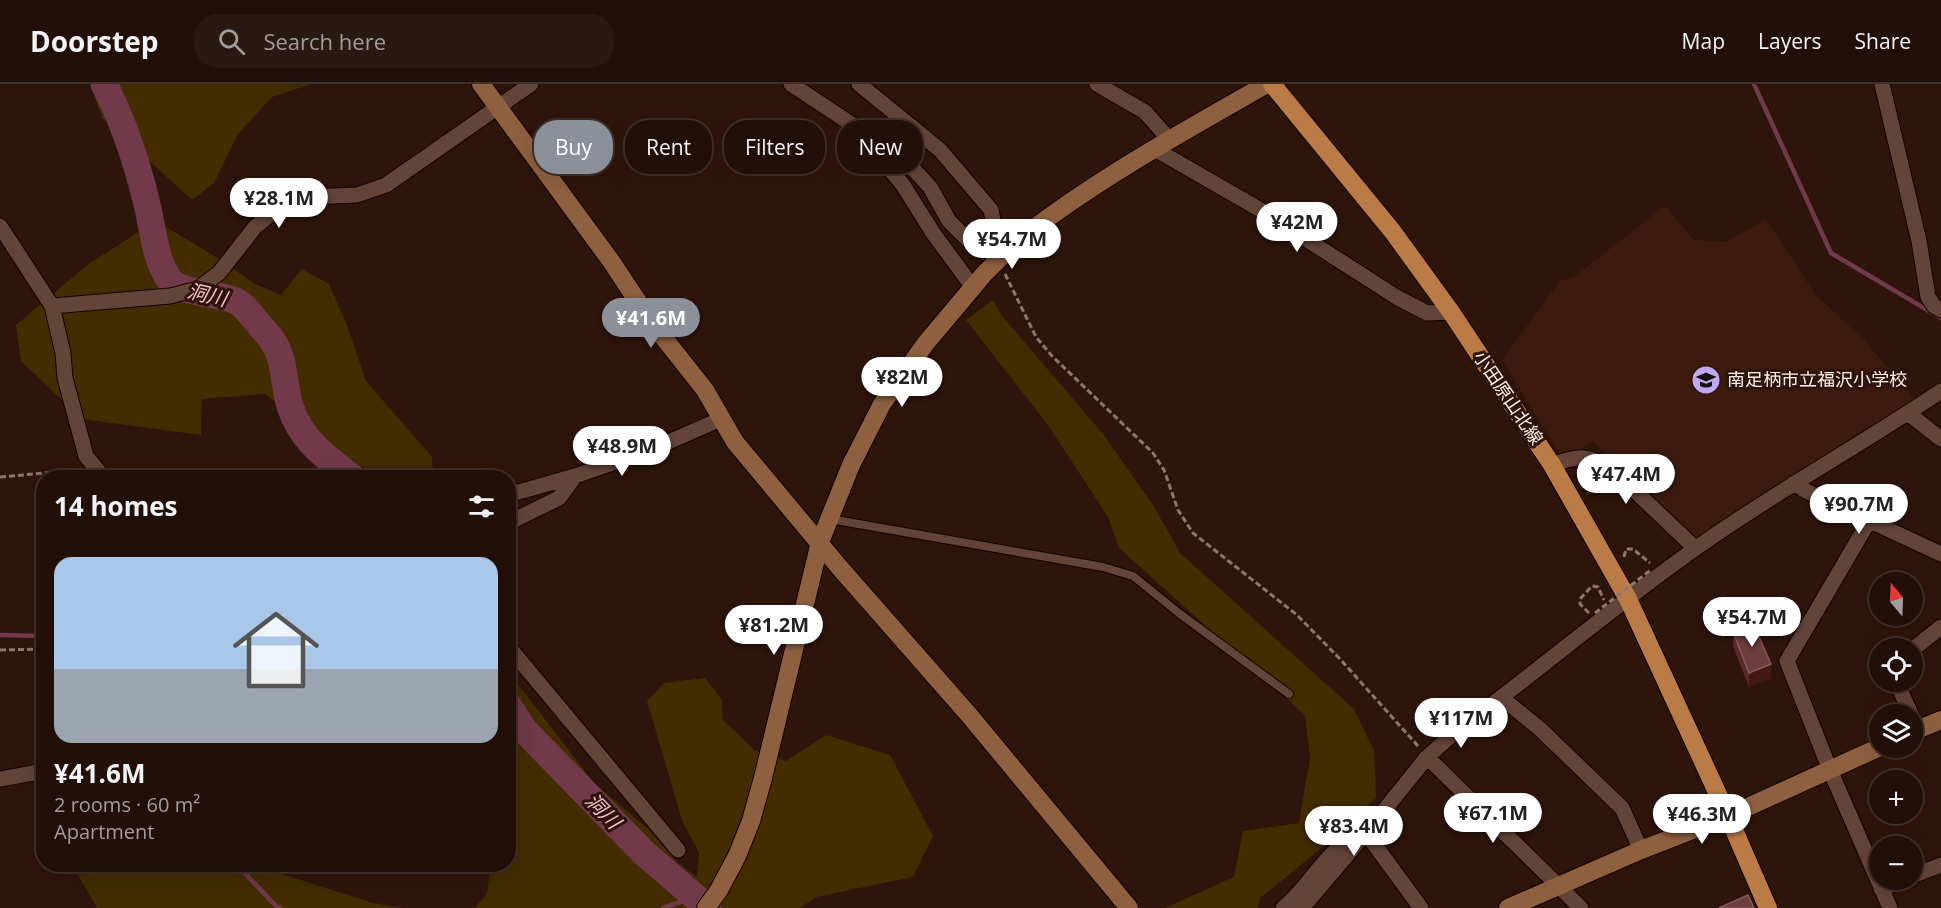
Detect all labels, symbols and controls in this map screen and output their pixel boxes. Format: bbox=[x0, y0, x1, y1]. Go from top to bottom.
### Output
search box bbox=[194, 14, 614, 68]
text: Doorstep bbox=[30, 22, 158, 60]
icon: search bbox=[215, 25, 248, 58]
text: Search here bbox=[263, 26, 386, 56]
text: Map bbox=[1682, 27, 1725, 55]
text: Layers bbox=[1758, 27, 1822, 55]
text: Share bbox=[1855, 27, 1911, 55]
chip: Buy bbox=[534, 120, 613, 174]
chip: Rent bbox=[625, 120, 712, 174]
chip: Filters bbox=[724, 120, 825, 174]
chip: New bbox=[837, 120, 923, 174]
pin: ¥28.1M bbox=[230, 178, 328, 229]
text: ¥28.1M bbox=[244, 184, 314, 211]
pin: ¥42M bbox=[1261, 202, 1333, 253]
text: ¥42M bbox=[1270, 208, 1324, 235]
pin: ¥54.7M bbox=[963, 219, 1061, 270]
text: ¥54.7M bbox=[977, 225, 1047, 252]
water label: 洞川 bbox=[185, 277, 232, 313]
pin: ¥41.6M bbox=[602, 298, 700, 349]
text: ¥41.6M bbox=[616, 304, 686, 331]
street label: 小田原山北線 bbox=[1469, 346, 1549, 449]
pin: ¥82M bbox=[866, 357, 938, 408]
text: ¥82M bbox=[875, 363, 929, 390]
school or university icon: 南足柄市立福沢小学校 bbox=[1690, 364, 1722, 396]
place label: 南足柄市立福沢小学校 bbox=[1727, 367, 1907, 391]
pin: ¥48.9M bbox=[573, 426, 671, 477]
text: ¥48.9M bbox=[587, 432, 657, 459]
pin: ¥47.4M bbox=[1577, 454, 1675, 505]
text: ¥47.4M bbox=[1591, 460, 1661, 487]
pin: ¥90.7M bbox=[1810, 484, 1908, 535]
text: 14 homes bbox=[54, 488, 178, 524]
icon: filters bbox=[465, 490, 498, 523]
text: ¥90.7M bbox=[1824, 490, 1894, 517]
north arrow bbox=[1869, 572, 1923, 626]
map controls bbox=[1869, 572, 1923, 890]
icon: home bbox=[222, 596, 330, 704]
pin: ¥54.7M bbox=[1703, 597, 1801, 648]
text: ¥54.7M bbox=[1717, 603, 1787, 630]
pin: ¥81.2M bbox=[725, 605, 823, 656]
text: ¥81.2M bbox=[739, 611, 809, 638]
button: locate bbox=[1869, 638, 1923, 692]
pin: ¥117M bbox=[1419, 698, 1503, 749]
text: ¥117M bbox=[1429, 704, 1493, 731]
button: layers bbox=[1869, 704, 1923, 758]
text: ¥41.6M bbox=[54, 755, 145, 791]
button: + bbox=[1869, 770, 1923, 824]
water label: 洞川 bbox=[580, 787, 628, 836]
text: 2 rooms · 60 m² bbox=[54, 791, 200, 818]
pin: ¥67.1M bbox=[1444, 793, 1542, 844]
pin: ¥46.3M bbox=[1653, 794, 1751, 845]
text: ¥67.1M bbox=[1458, 799, 1528, 826]
text: ¥46.3M bbox=[1667, 800, 1737, 827]
pin: ¥83.4M bbox=[1305, 806, 1403, 857]
text: ¥83.4M bbox=[1319, 812, 1389, 839]
text: Apartment bbox=[54, 818, 154, 845]
button: − bbox=[1869, 836, 1923, 890]

